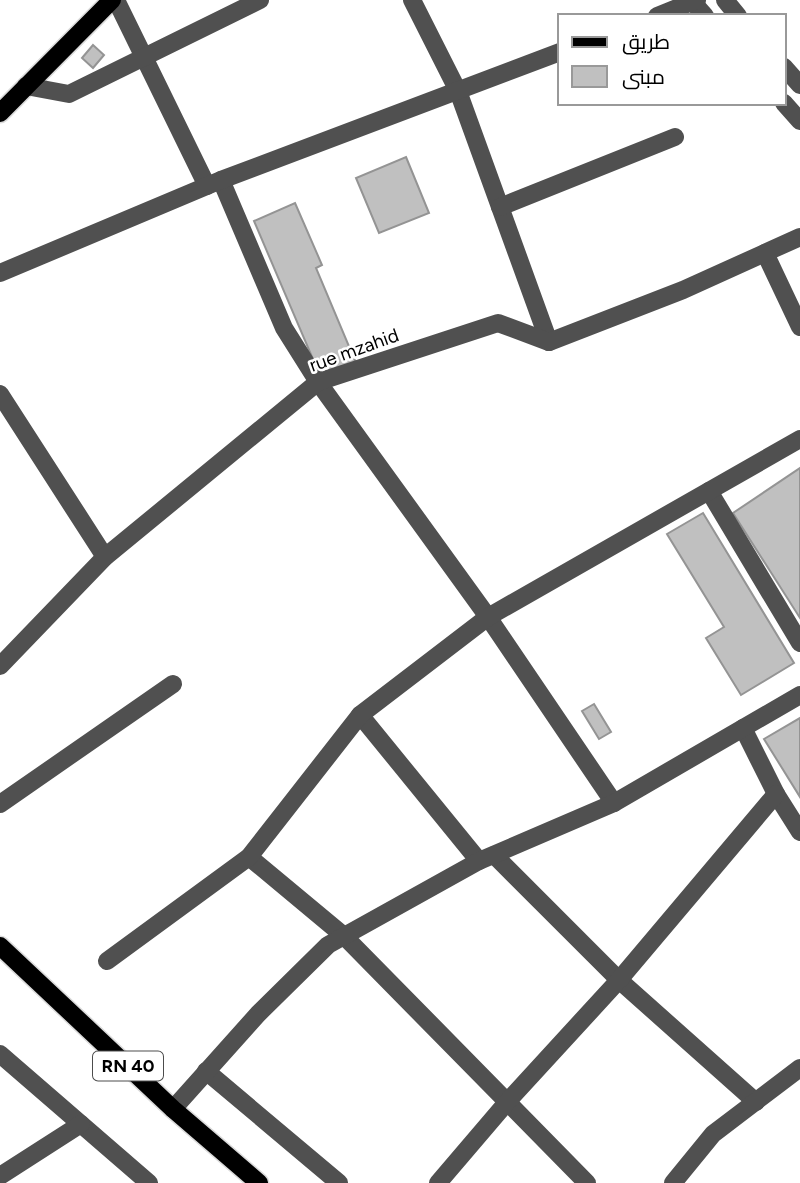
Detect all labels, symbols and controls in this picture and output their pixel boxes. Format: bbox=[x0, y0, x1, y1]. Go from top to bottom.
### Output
legend bbox=[558, 14, 786, 105]
text: طريق bbox=[622, 29, 670, 55]
text: مبنى bbox=[622, 64, 665, 90]
street label: rue mzahid bbox=[306, 323, 402, 377]
road number: RN 40 bbox=[93, 1051, 163, 1080]

